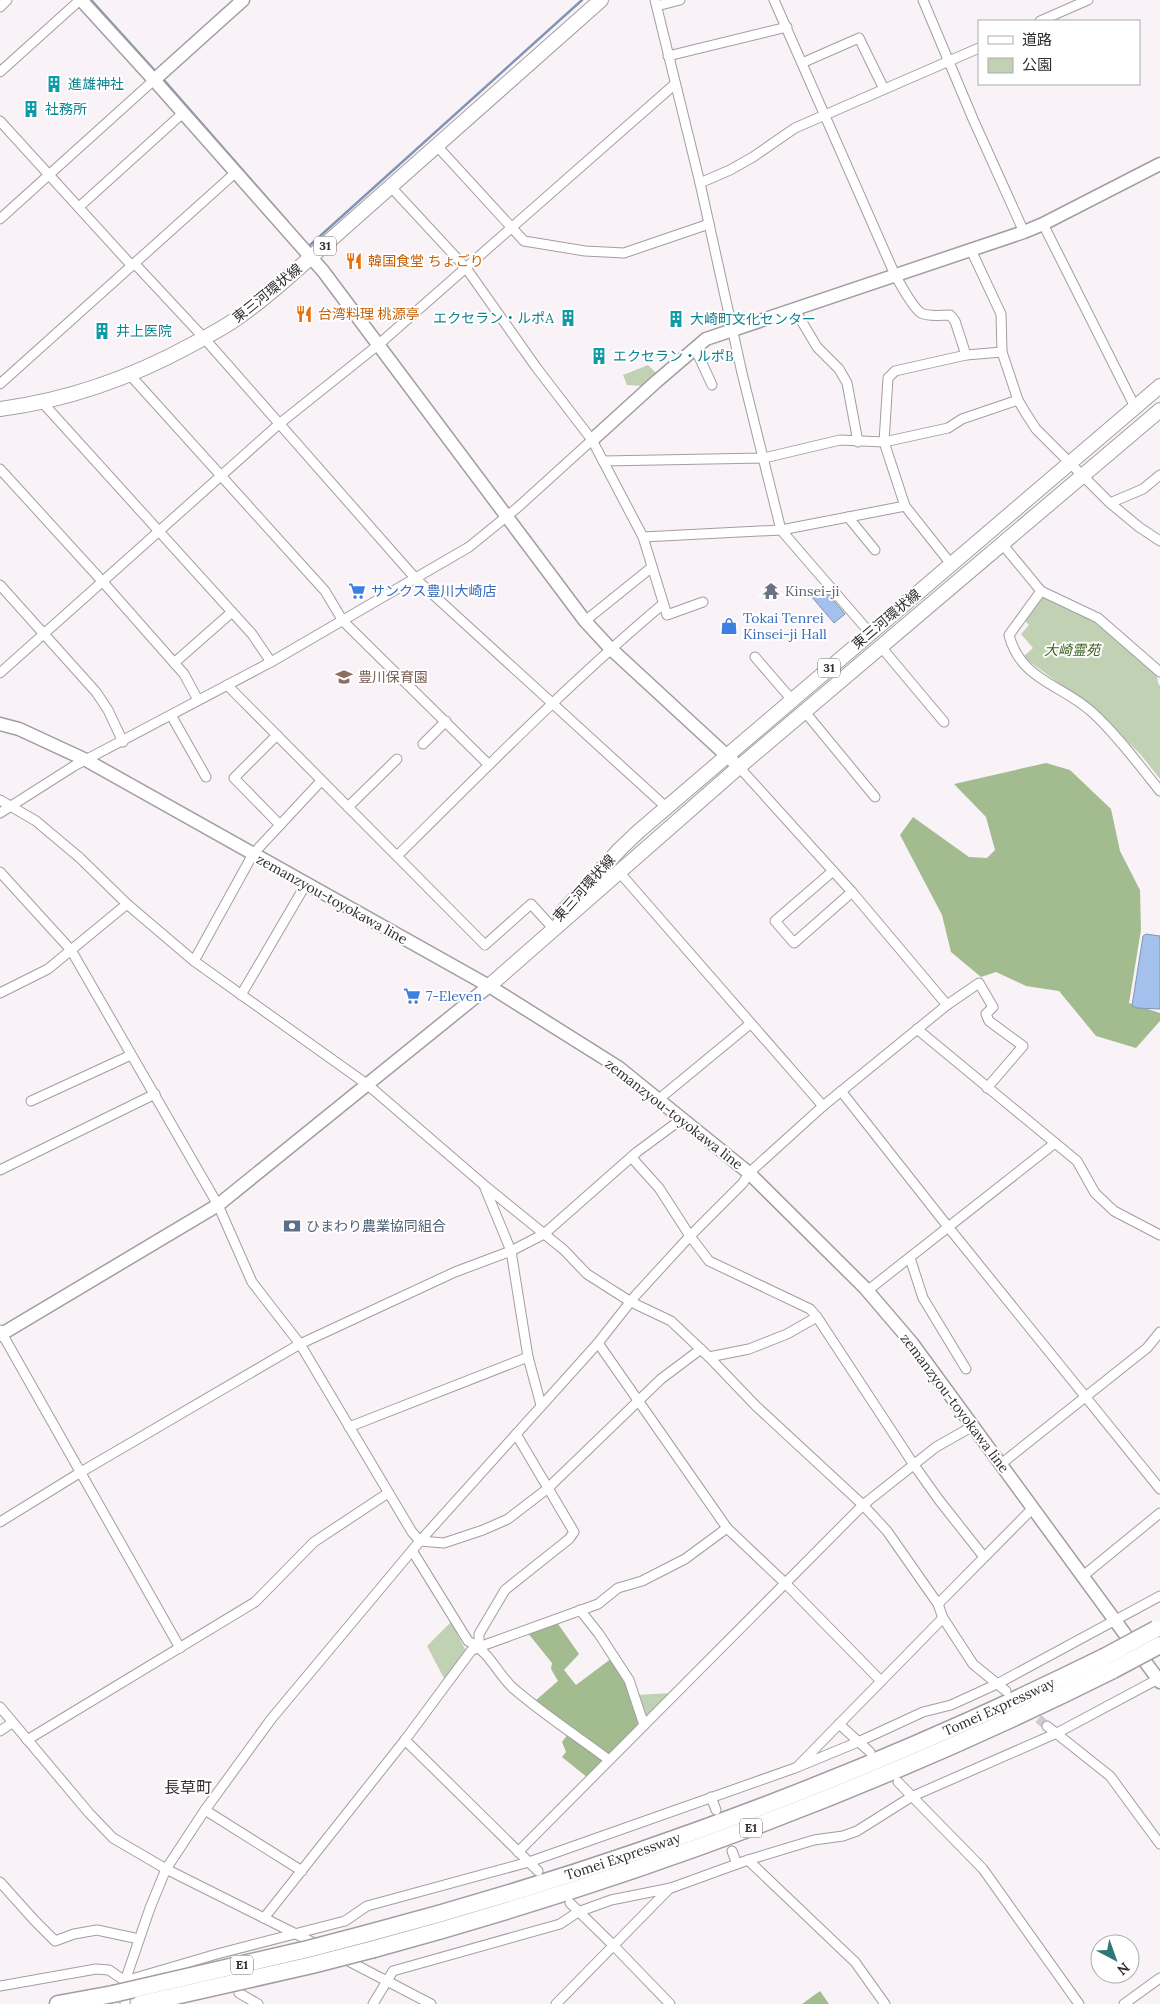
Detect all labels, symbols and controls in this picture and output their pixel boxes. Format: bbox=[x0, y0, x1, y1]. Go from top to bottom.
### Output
legend bbox=[978, 20, 1140, 85]
text: 道路 bbox=[1022, 30, 1052, 49]
text: 公園 bbox=[1022, 55, 1052, 74]
building icon: 進雄神社 bbox=[44, 74, 64, 94]
place label: 進雄神社 bbox=[68, 75, 124, 93]
building icon: 社務所 bbox=[21, 99, 41, 119]
place label: 社務所 bbox=[45, 100, 87, 118]
road number: 31 bbox=[314, 237, 336, 256]
restaurant icon: 韓国食堂 ちょごり bbox=[344, 251, 364, 271]
place label: 韓国食堂 ちょごり bbox=[368, 252, 484, 270]
street label: 東三河環状線 bbox=[229, 260, 305, 326]
restaurant icon: 台湾料理 桃源亭 bbox=[294, 304, 314, 324]
place label: 台湾料理 桃源亭 bbox=[318, 305, 420, 323]
building icon: エクセラン・ルポA bbox=[558, 308, 578, 328]
place label: エクセラン・ルポA bbox=[433, 309, 554, 327]
building icon: 大崎町文化センター bbox=[666, 309, 686, 329]
place label: 大崎町文化センター bbox=[690, 310, 816, 328]
building icon: 井上医院 bbox=[92, 321, 112, 341]
place label: 井上医院 bbox=[116, 322, 172, 340]
building icon: エクセラン・ルポB bbox=[589, 346, 609, 366]
place label: エクセラン・ルポB bbox=[613, 347, 734, 365]
supermarket icon: サンクス豊川大崎店 bbox=[347, 581, 367, 601]
temple icon: Kinsei-ji bbox=[761, 581, 781, 601]
place label: サンクス豊川大崎店 bbox=[371, 582, 497, 600]
place label: Kinsei-ji bbox=[785, 582, 839, 600]
street label: 東三河環状線 bbox=[848, 585, 924, 653]
place label: Tokai Tenrei Kinsei-ji Hall bbox=[743, 609, 827, 643]
shop icon: Tokai Tenrei Kinsei-ji Hall bbox=[719, 616, 739, 636]
park label: 大崎霊苑 bbox=[1044, 641, 1102, 659]
road number: 31 bbox=[818, 658, 840, 678]
school or university icon: 豊川保育園 bbox=[334, 667, 354, 687]
place label: 豊川保育園 bbox=[358, 668, 428, 686]
street label: zemanzyou-toyokawa line bbox=[253, 850, 411, 948]
street label: 東三河環状線 bbox=[549, 851, 619, 925]
supermarket icon: 7-Eleven bbox=[402, 986, 422, 1006]
place label: 7-Eleven bbox=[426, 987, 482, 1005]
street label: zemanzyou-toyokawa line bbox=[601, 1055, 747, 1174]
bank icon: ひまわり農業協同組合 bbox=[282, 1216, 302, 1236]
place label: ひまわり農業協同組合 bbox=[306, 1217, 446, 1235]
street label: zemanzyou-toyokawa line bbox=[897, 1330, 1014, 1477]
street label: Tomei Expressway bbox=[940, 1673, 1058, 1740]
district label: 長草町 bbox=[164, 1777, 212, 1797]
road number: E1 bbox=[740, 1819, 762, 1838]
street label: Tomei Expressway bbox=[563, 1828, 683, 1884]
north arrow bbox=[1090, 1934, 1140, 1984]
road number: E1 bbox=[231, 1956, 253, 1974]
text: N bbox=[1113, 1958, 1134, 1979]

